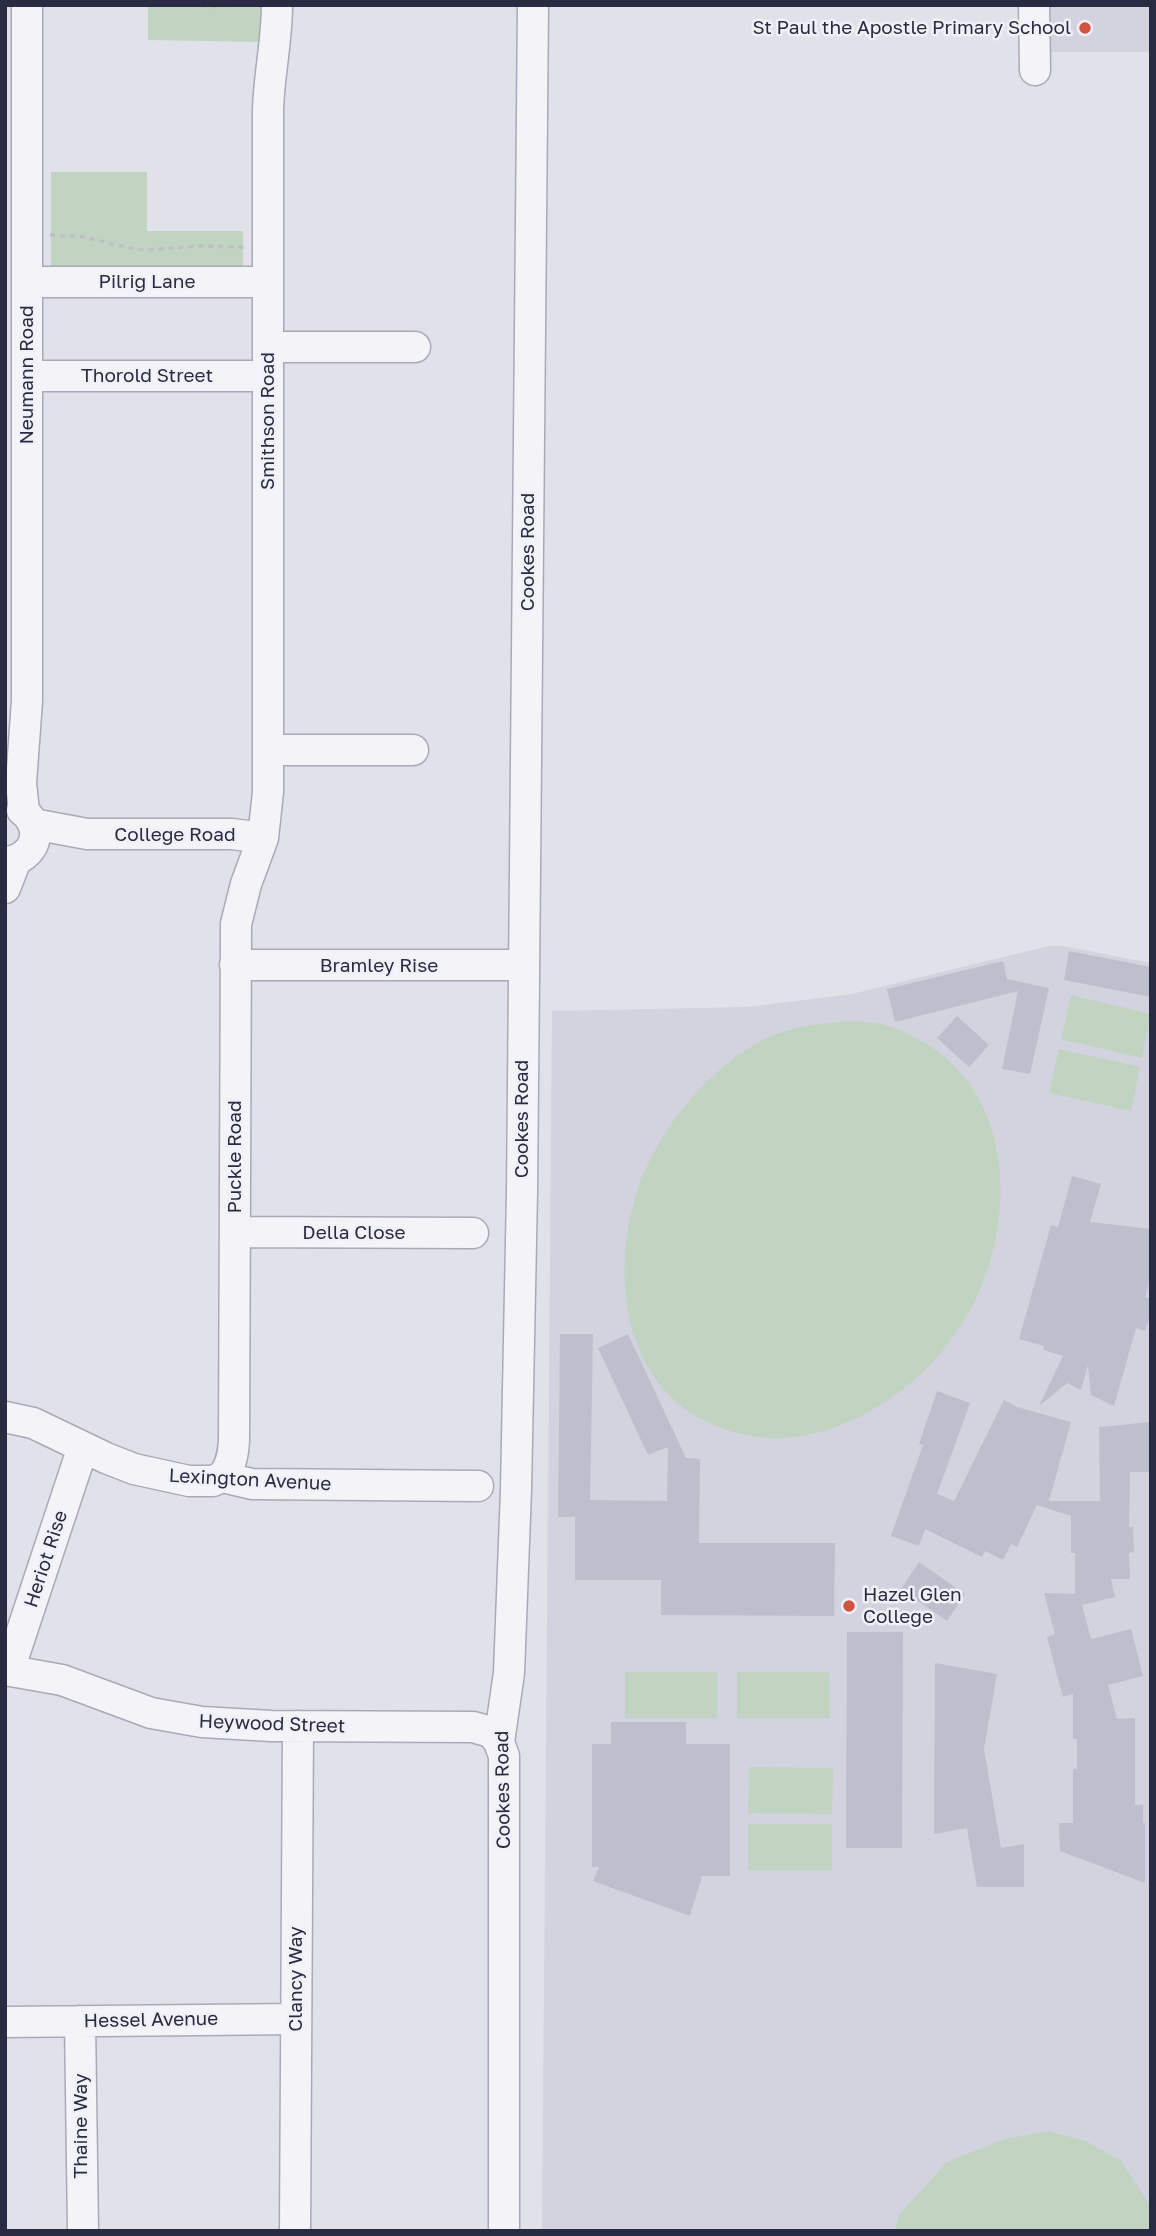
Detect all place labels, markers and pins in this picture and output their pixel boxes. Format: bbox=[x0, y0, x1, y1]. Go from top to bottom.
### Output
place label: St Paul the Apostle Primary School bbox=[752, 17, 1071, 39]
marker: St Paul the Apostle Primary School bbox=[1077, 20, 1093, 36]
place label: Hazel Glen College bbox=[863, 1584, 962, 1628]
marker: Hazel Glen College bbox=[841, 1598, 857, 1614]

